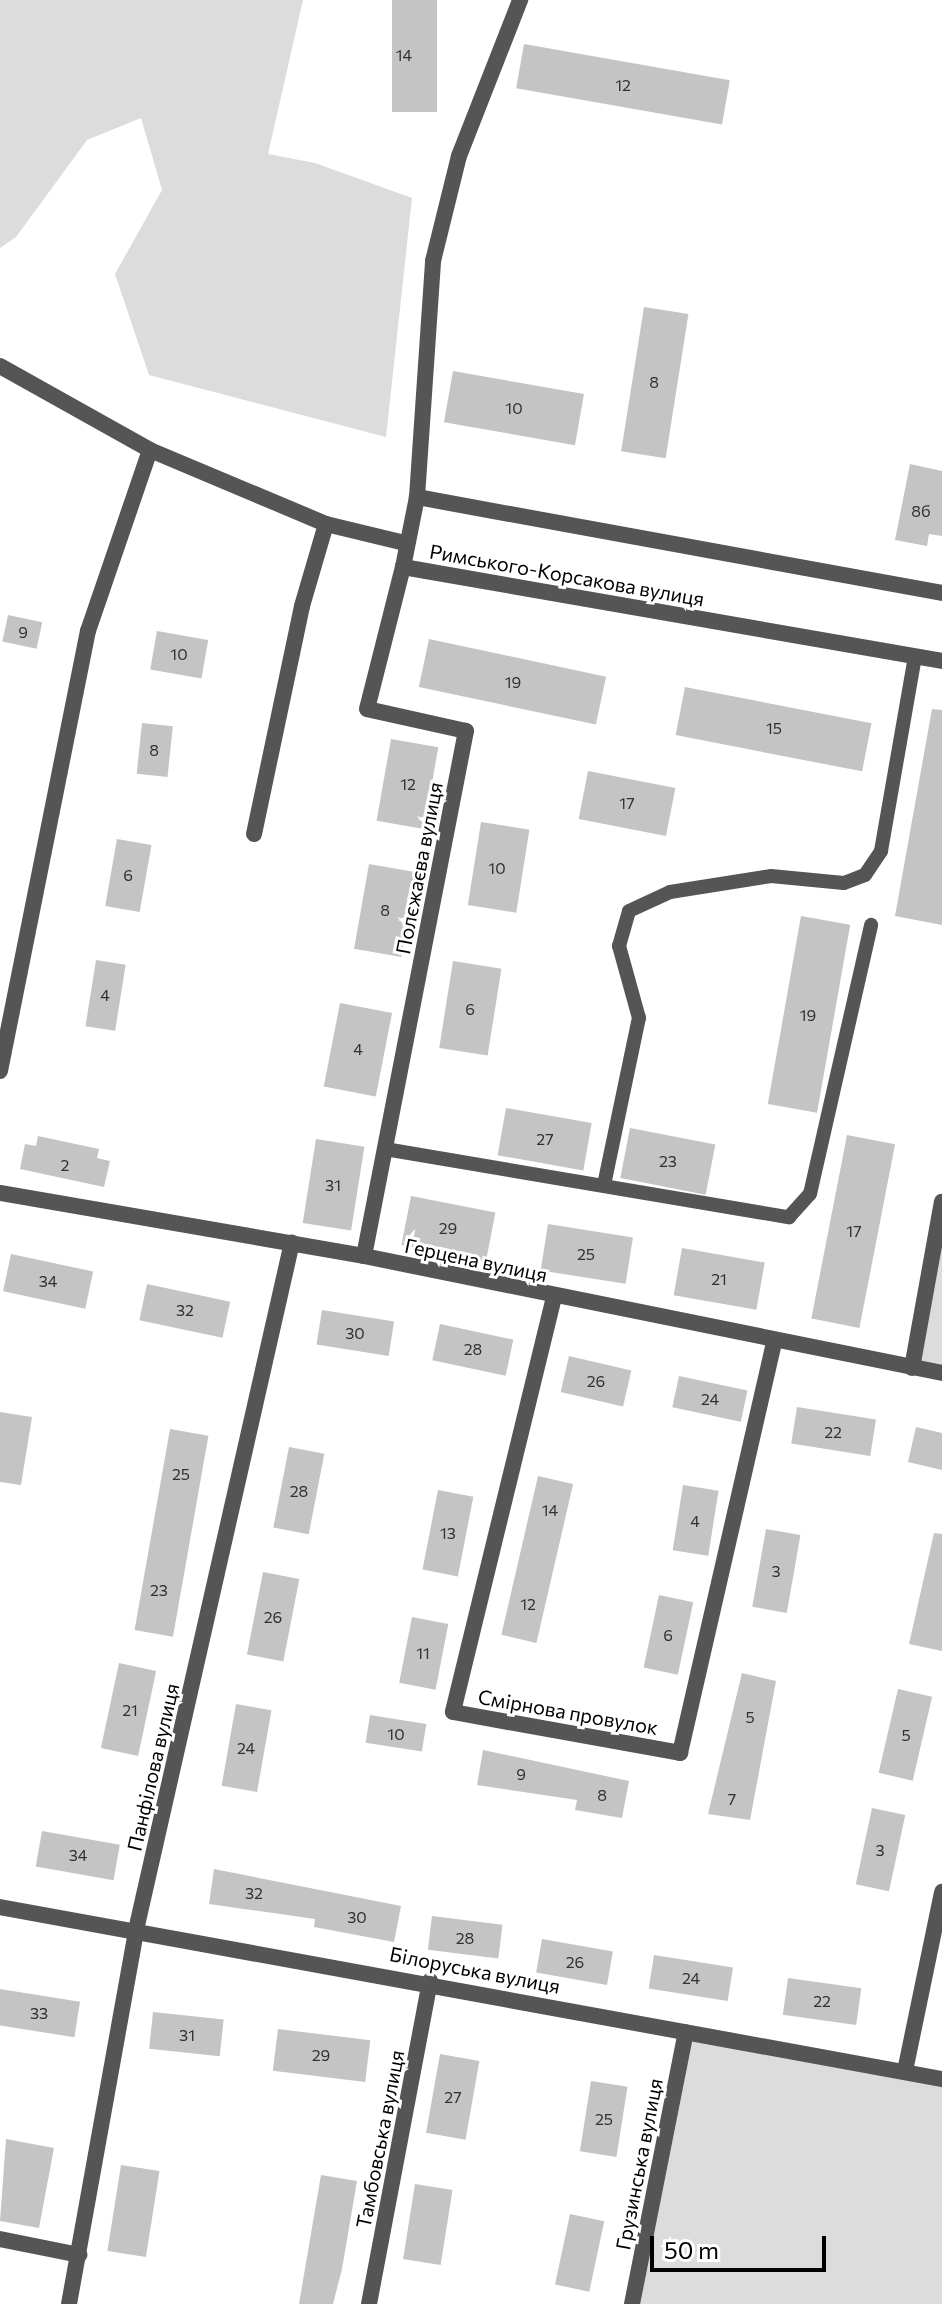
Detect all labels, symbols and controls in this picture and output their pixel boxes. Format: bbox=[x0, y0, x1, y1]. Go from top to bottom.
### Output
house number: 14 bbox=[396, 45, 412, 65]
house number: 12 bbox=[615, 75, 631, 95]
house number: 8 bbox=[649, 372, 659, 392]
house number: 10 bbox=[505, 398, 523, 418]
house number: 8б bbox=[911, 501, 931, 521]
street label: Римського-Корсакова вулиця bbox=[428, 539, 706, 611]
house number: 9 bbox=[18, 622, 28, 642]
house number: 10 bbox=[170, 644, 188, 664]
house number: 19 bbox=[505, 672, 521, 692]
house number: 15 bbox=[766, 718, 782, 738]
house number: 8 bbox=[149, 740, 159, 760]
house number: 12 bbox=[400, 774, 416, 794]
street label: Полєжаєва вулиця bbox=[391, 780, 447, 956]
house number: 17 bbox=[619, 793, 635, 813]
house number: 10 bbox=[488, 858, 506, 878]
house number: 6 bbox=[123, 865, 133, 885]
house number: 8 bbox=[380, 900, 390, 920]
house number: 4 bbox=[100, 985, 110, 1005]
house number: 6 bbox=[465, 999, 475, 1019]
house number: 19 bbox=[800, 1005, 816, 1025]
house number: 4 bbox=[353, 1039, 363, 1059]
house number: 27 bbox=[536, 1129, 554, 1149]
house number: 23 bbox=[659, 1151, 677, 1171]
house number: 2 bbox=[61, 1155, 69, 1175]
house number: 31 bbox=[325, 1175, 341, 1195]
house number: 29 bbox=[439, 1218, 457, 1238]
house number: 17 bbox=[846, 1221, 862, 1241]
street label: Герцена вулиця bbox=[403, 1233, 549, 1287]
house number: 25 bbox=[577, 1244, 595, 1264]
house number: 21 bbox=[711, 1269, 727, 1289]
house number: 34 bbox=[39, 1271, 57, 1291]
house number: 32 bbox=[176, 1300, 194, 1320]
house number: 30 bbox=[345, 1323, 365, 1343]
house number: 28 bbox=[464, 1339, 482, 1359]
house number: 26 bbox=[587, 1371, 605, 1391]
house number: 24 bbox=[701, 1389, 719, 1409]
house number: 22 bbox=[824, 1422, 842, 1442]
house number: 25 bbox=[172, 1464, 190, 1484]
house number: 28 bbox=[290, 1481, 308, 1501]
house number: 14 bbox=[542, 1500, 558, 1520]
house number: 4 bbox=[690, 1511, 700, 1531]
house number: 13 bbox=[440, 1523, 456, 1543]
house number: 3 bbox=[771, 1561, 781, 1581]
house number: 23 bbox=[150, 1580, 168, 1600]
house number: 12 bbox=[520, 1594, 536, 1614]
house number: 26 bbox=[264, 1607, 282, 1627]
house number: 6 bbox=[663, 1625, 673, 1645]
house number: 11 bbox=[416, 1643, 430, 1663]
street label: Панфілова вулиця bbox=[122, 1681, 184, 1853]
street label: Смірнова провулок bbox=[476, 1684, 660, 1740]
house number: 21 bbox=[122, 1700, 138, 1720]
house number: 5 bbox=[745, 1707, 755, 1727]
house number: 10 bbox=[387, 1724, 405, 1744]
house number: 5 bbox=[901, 1725, 911, 1745]
house number: 24 bbox=[237, 1738, 255, 1758]
house number: 9 bbox=[516, 1764, 526, 1784]
house number: 8 bbox=[597, 1785, 607, 1805]
house number: 7 bbox=[728, 1789, 736, 1809]
house number: 3 bbox=[875, 1840, 885, 1860]
house number: 34 bbox=[69, 1845, 87, 1865]
house number: 32 bbox=[245, 1883, 263, 1903]
house number: 30 bbox=[347, 1907, 367, 1927]
house number: 28 bbox=[456, 1928, 474, 1948]
street label: Білоруська вулиця bbox=[388, 1942, 562, 1998]
house number: 26 bbox=[566, 1952, 584, 1972]
house number: 24 bbox=[682, 1968, 700, 1988]
house number: 22 bbox=[813, 1991, 831, 2011]
house number: 33 bbox=[30, 2003, 48, 2023]
house number: 31 bbox=[179, 2025, 195, 2045]
house number: 29 bbox=[312, 2045, 330, 2065]
street label: Тамбовська вулиця bbox=[351, 2048, 409, 2230]
street label: Грузинська вулиця bbox=[611, 2076, 667, 2252]
house number: 27 bbox=[444, 2087, 462, 2107]
house number: 25 bbox=[595, 2109, 613, 2129]
scale bar bbox=[654, 2220, 830, 2270]
text: 50 m bbox=[664, 2235, 719, 2264]

